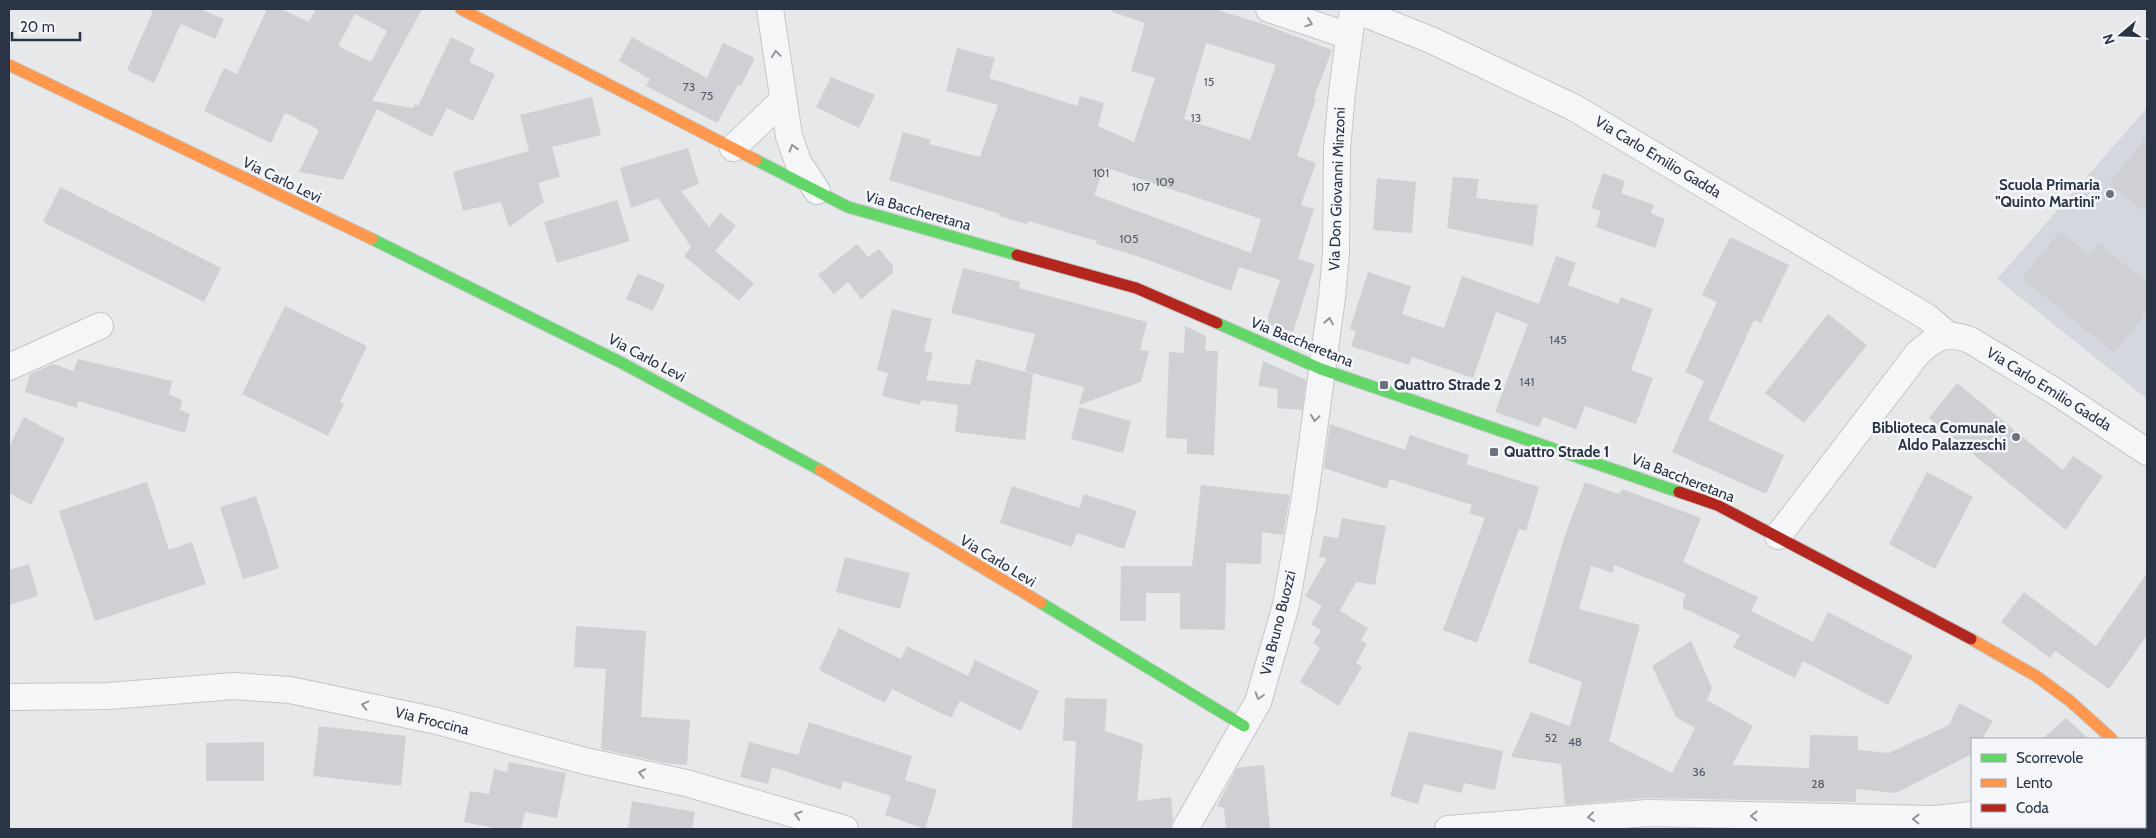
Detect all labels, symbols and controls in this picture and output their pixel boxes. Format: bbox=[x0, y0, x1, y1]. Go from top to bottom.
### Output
scale bar bbox=[12, 10, 80, 42]
north arrow bbox=[2096, 10, 2146, 60]
one-way arrow bbox=[1304, 17, 1312, 27]
text: 20 m bbox=[20, 18, 55, 36]
text: N bbox=[2099, 32, 2119, 47]
one-way arrow bbox=[771, 50, 782, 58]
house number: 15 bbox=[1204, 74, 1214, 89]
house number: 73 bbox=[683, 79, 695, 94]
house number: 75 bbox=[701, 88, 713, 103]
street label: Via Don Giovanni Minzoni bbox=[1325, 107, 1349, 271]
house number: 13 bbox=[1191, 110, 1201, 125]
street label: Via Carlo Emilio Gadda bbox=[1592, 112, 1725, 202]
one-way arrow bbox=[789, 145, 799, 153]
street label: Via Carlo Levi bbox=[240, 153, 324, 207]
house number: 101 bbox=[1093, 165, 1109, 180]
house number: 109 bbox=[1155, 174, 1175, 189]
place label: Scuola Primaria "Quinto Martini" bbox=[1995, 176, 2101, 211]
house number: 107 bbox=[1132, 179, 1150, 194]
street label: Via Baccheretana bbox=[863, 187, 974, 235]
marker: Scuola Primaria "Quinto Martini" bbox=[2104, 188, 2116, 200]
house number: 105 bbox=[1120, 231, 1138, 246]
street label: Via Baccheretana bbox=[1248, 313, 1357, 371]
one-way arrow bbox=[1323, 317, 1333, 325]
street label: Via Carlo Levi bbox=[605, 330, 689, 386]
house number: 145 bbox=[1549, 332, 1567, 347]
street label: Via Carlo Emilio Gadda bbox=[1983, 343, 2115, 435]
house number: 141 bbox=[1520, 374, 1534, 389]
place label: Quattro Strade 2 bbox=[1394, 376, 1502, 394]
marker: Quattro Strade 2 bbox=[1378, 379, 1390, 391]
one-way arrow bbox=[1310, 414, 1321, 422]
place label: Biblioteca Comunale Aldo Palazzeschi bbox=[1872, 419, 2006, 454]
marker: Biblioteca Comunale Aldo Palazzeschi bbox=[2010, 431, 2022, 443]
place label: Quattro Strade 1 bbox=[1504, 443, 1609, 461]
marker: Quattro Strade 1 bbox=[1488, 446, 1500, 458]
street label: Via Baccheretana bbox=[1629, 450, 1738, 506]
street label: Via Carlo Levi bbox=[957, 531, 1039, 591]
street label: Via Bruno Buozzi bbox=[1256, 569, 1300, 677]
one-way arrow bbox=[1255, 692, 1265, 700]
one-way arrow bbox=[360, 700, 369, 711]
street label: Via Froccina bbox=[393, 703, 472, 739]
house number: 52 bbox=[1545, 730, 1557, 745]
house number: 48 bbox=[1568, 734, 1582, 749]
legend bbox=[1971, 738, 2146, 828]
text: Scorrevole bbox=[2016, 749, 2084, 767]
house number: 36 bbox=[1692, 764, 1706, 779]
one-way arrow bbox=[637, 768, 646, 779]
text: Lento bbox=[2016, 774, 2053, 792]
house number: 28 bbox=[1811, 776, 1825, 791]
text: Coda bbox=[2016, 799, 2050, 817]
one-way arrow bbox=[795, 811, 803, 821]
one-way arrow bbox=[1587, 811, 1595, 822]
one-way arrow bbox=[1749, 811, 1757, 821]
one-way arrow bbox=[1912, 813, 1920, 824]

